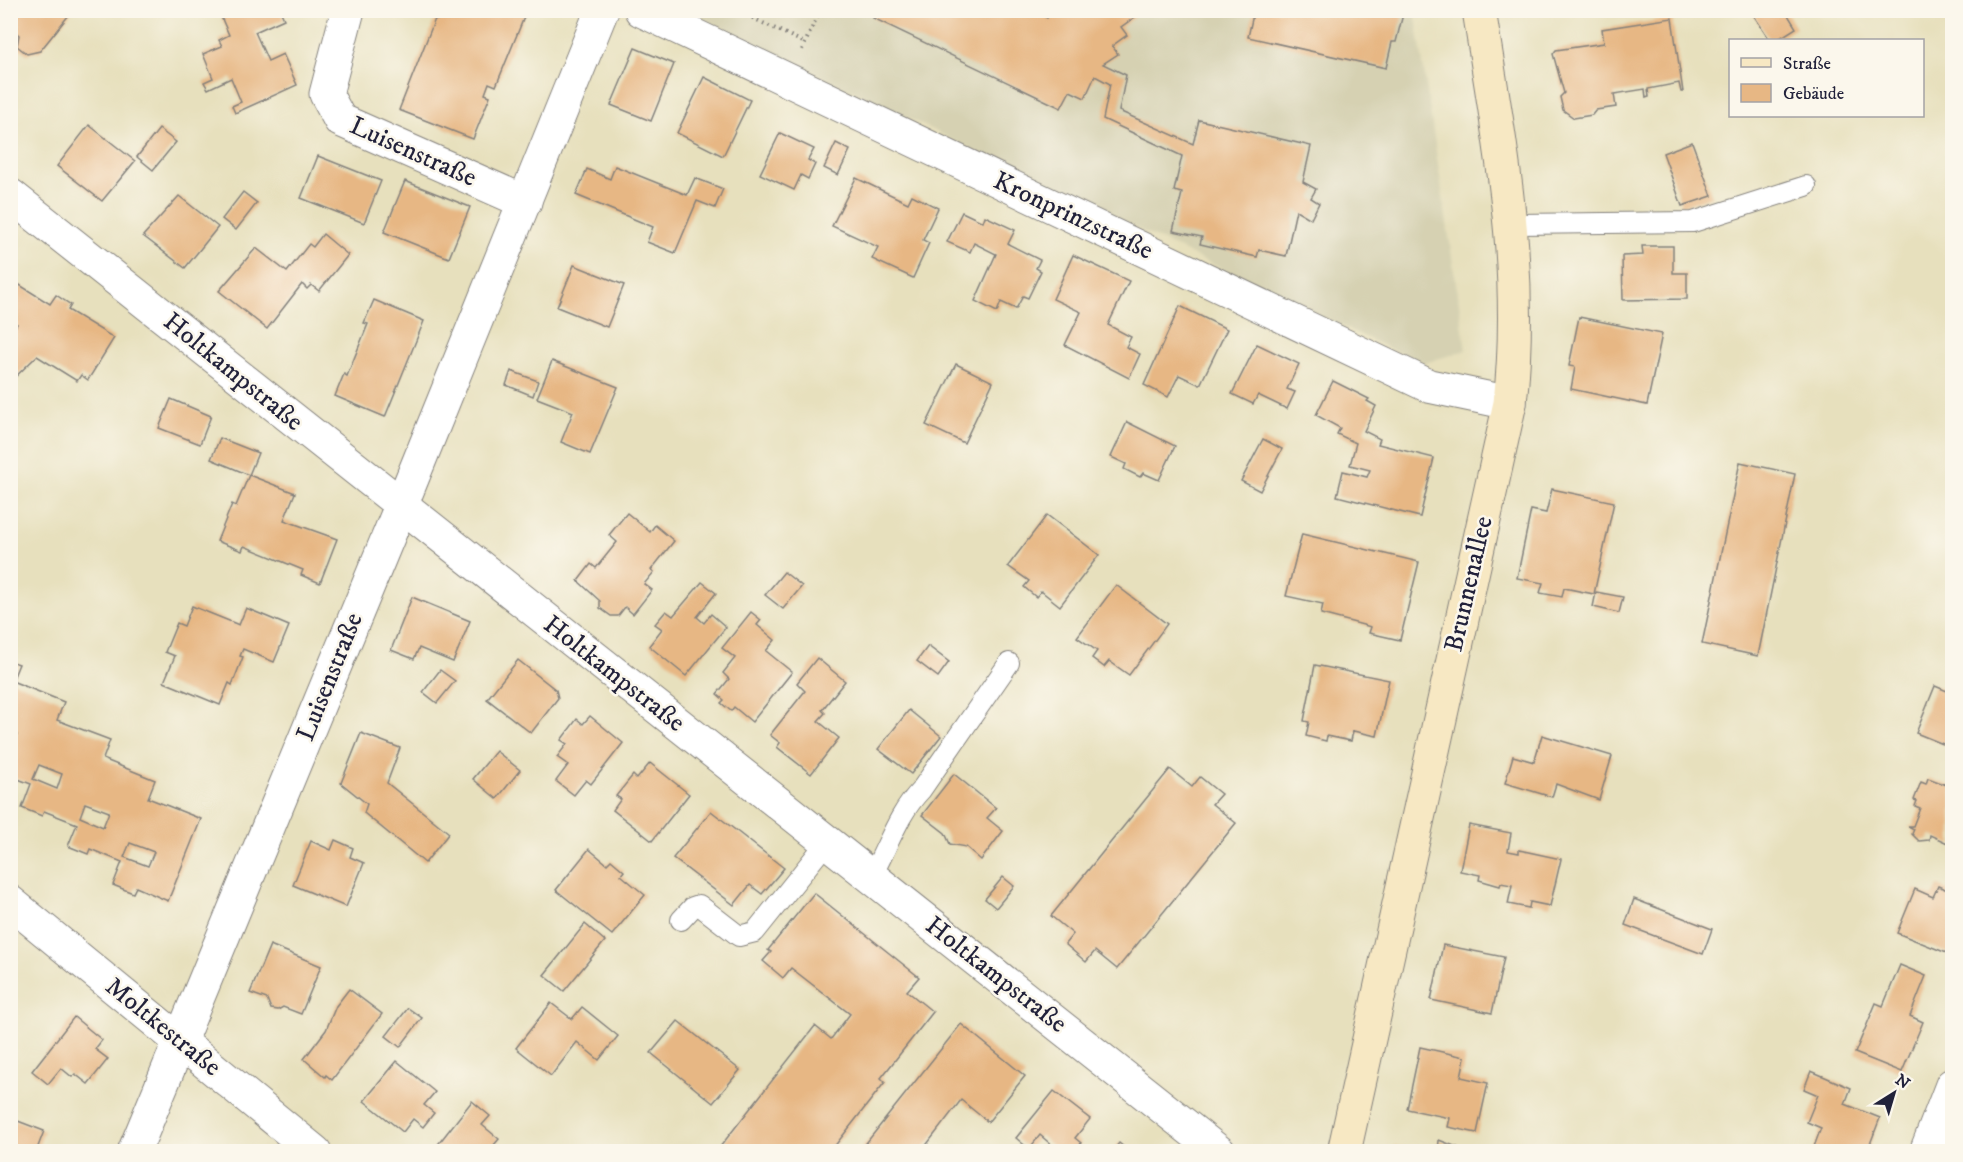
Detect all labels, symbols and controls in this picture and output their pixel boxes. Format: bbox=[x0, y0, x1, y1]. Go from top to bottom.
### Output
legend bbox=[1729, 39, 1924, 117]
text: Straße bbox=[1783, 53, 1831, 75]
text: Gebäude bbox=[1783, 83, 1844, 105]
street label: Luisenstraße bbox=[345, 109, 481, 195]
street label: Kronprinzstraße bbox=[988, 165, 1158, 267]
street label: Holtkampstraße bbox=[156, 305, 310, 439]
street label: Brunnenallee bbox=[1437, 513, 1501, 655]
street label: Luisenstraße bbox=[289, 608, 371, 746]
street label: Holtkampstraße bbox=[537, 608, 691, 740]
street label: Holtkampstraße bbox=[919, 909, 1073, 1041]
street label: Moltkestraße bbox=[98, 970, 228, 1084]
north arrow bbox=[1864, 1063, 1924, 1123]
text: N bbox=[1891, 1070, 1914, 1094]

